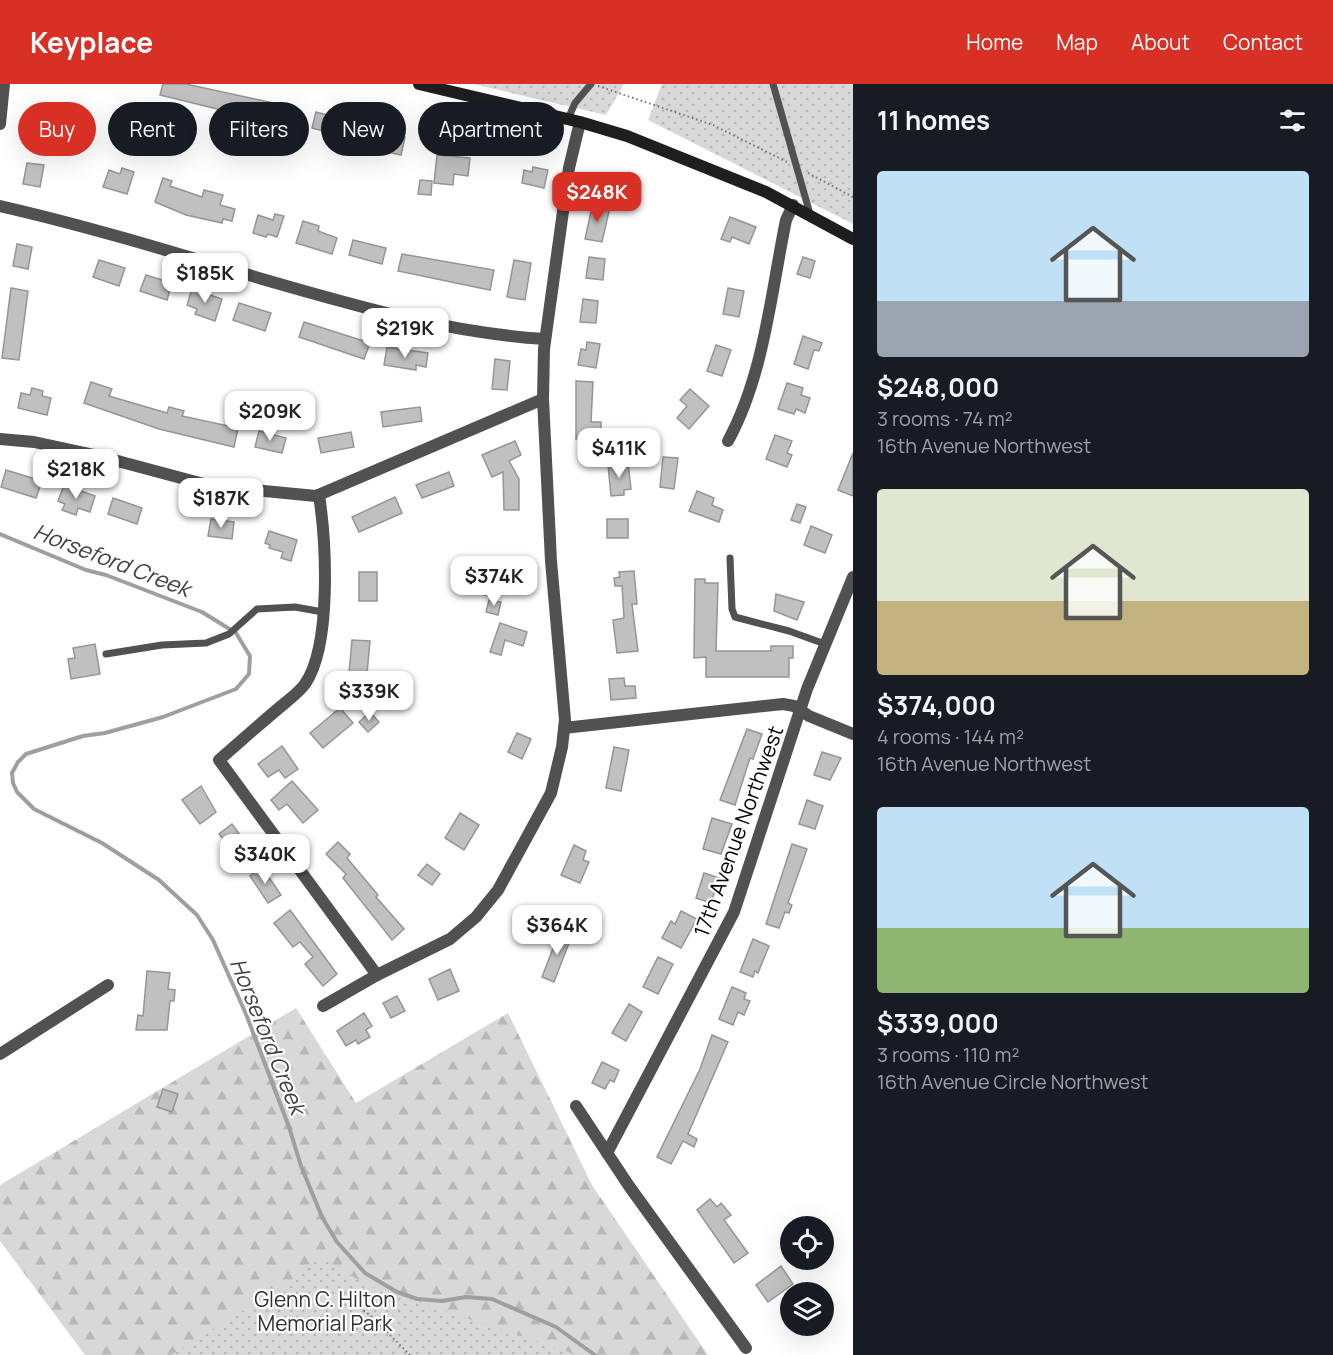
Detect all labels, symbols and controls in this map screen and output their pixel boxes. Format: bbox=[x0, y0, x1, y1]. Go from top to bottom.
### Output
text: Keyplace bbox=[30, 23, 153, 61]
text: Home bbox=[966, 28, 1023, 56]
text: Map bbox=[1056, 28, 1098, 56]
text: About bbox=[1131, 28, 1190, 56]
text: Contact bbox=[1223, 28, 1303, 56]
chip: Buy bbox=[18, 102, 96, 156]
chip: Rent bbox=[108, 102, 197, 156]
chip: Filters bbox=[209, 102, 309, 156]
chip: New bbox=[321, 102, 406, 156]
chip: Apartment bbox=[418, 102, 564, 156]
text: 11 homes bbox=[877, 102, 990, 138]
icon: filters bbox=[1276, 104, 1309, 137]
pin: $248K bbox=[555, 172, 639, 223]
text: $248K bbox=[566, 178, 628, 205]
icon: home bbox=[1039, 210, 1147, 318]
pin: $185K bbox=[163, 253, 247, 304]
text: $185K bbox=[176, 259, 234, 286]
pin: $219K bbox=[363, 308, 447, 359]
text: $219K bbox=[376, 314, 434, 341]
text: $248,000 bbox=[877, 369, 999, 405]
pin: $209K bbox=[228, 391, 312, 442]
text: $209K bbox=[239, 397, 302, 424]
text: 3 rooms · 74 m² bbox=[877, 405, 1013, 432]
pin: $411K bbox=[577, 428, 661, 479]
text: 16th Avenue Northwest bbox=[877, 432, 1091, 459]
text: $411K bbox=[591, 434, 647, 461]
pin: $218K bbox=[34, 449, 118, 500]
text: $218K bbox=[47, 455, 105, 482]
pin: $187K bbox=[179, 478, 263, 529]
text: $187K bbox=[192, 484, 250, 511]
water label: Horseford Creek bbox=[29, 516, 198, 605]
icon: home bbox=[1039, 528, 1147, 636]
pin: $374K bbox=[452, 556, 536, 607]
text: $374K bbox=[464, 562, 524, 589]
pin: $339K bbox=[327, 671, 411, 722]
text: $339K bbox=[338, 677, 400, 704]
text: $374,000 bbox=[877, 687, 996, 723]
street label: 17th Avenue Northwest bbox=[687, 722, 789, 940]
text: 4 rooms · 144 m² bbox=[877, 723, 1024, 750]
text: 16th Avenue Northwest bbox=[877, 750, 1091, 777]
pin: $340K bbox=[223, 834, 307, 885]
text: $340K bbox=[234, 840, 296, 867]
icon: home bbox=[1039, 846, 1147, 954]
pin: $364K bbox=[515, 905, 599, 956]
text: $364K bbox=[526, 911, 588, 938]
water label: Horseford Creek bbox=[223, 954, 314, 1121]
text: $339,000 bbox=[877, 1005, 999, 1041]
text: 3 rooms · 110 m² bbox=[877, 1041, 1019, 1068]
text: 16th Avenue Circle Northwest bbox=[877, 1068, 1148, 1095]
map controls bbox=[780, 1216, 834, 1336]
button: locate bbox=[780, 1216, 834, 1270]
button: layers bbox=[780, 1282, 834, 1336]
park label: Glenn C. Hilton Memorial Park bbox=[254, 1285, 396, 1337]

